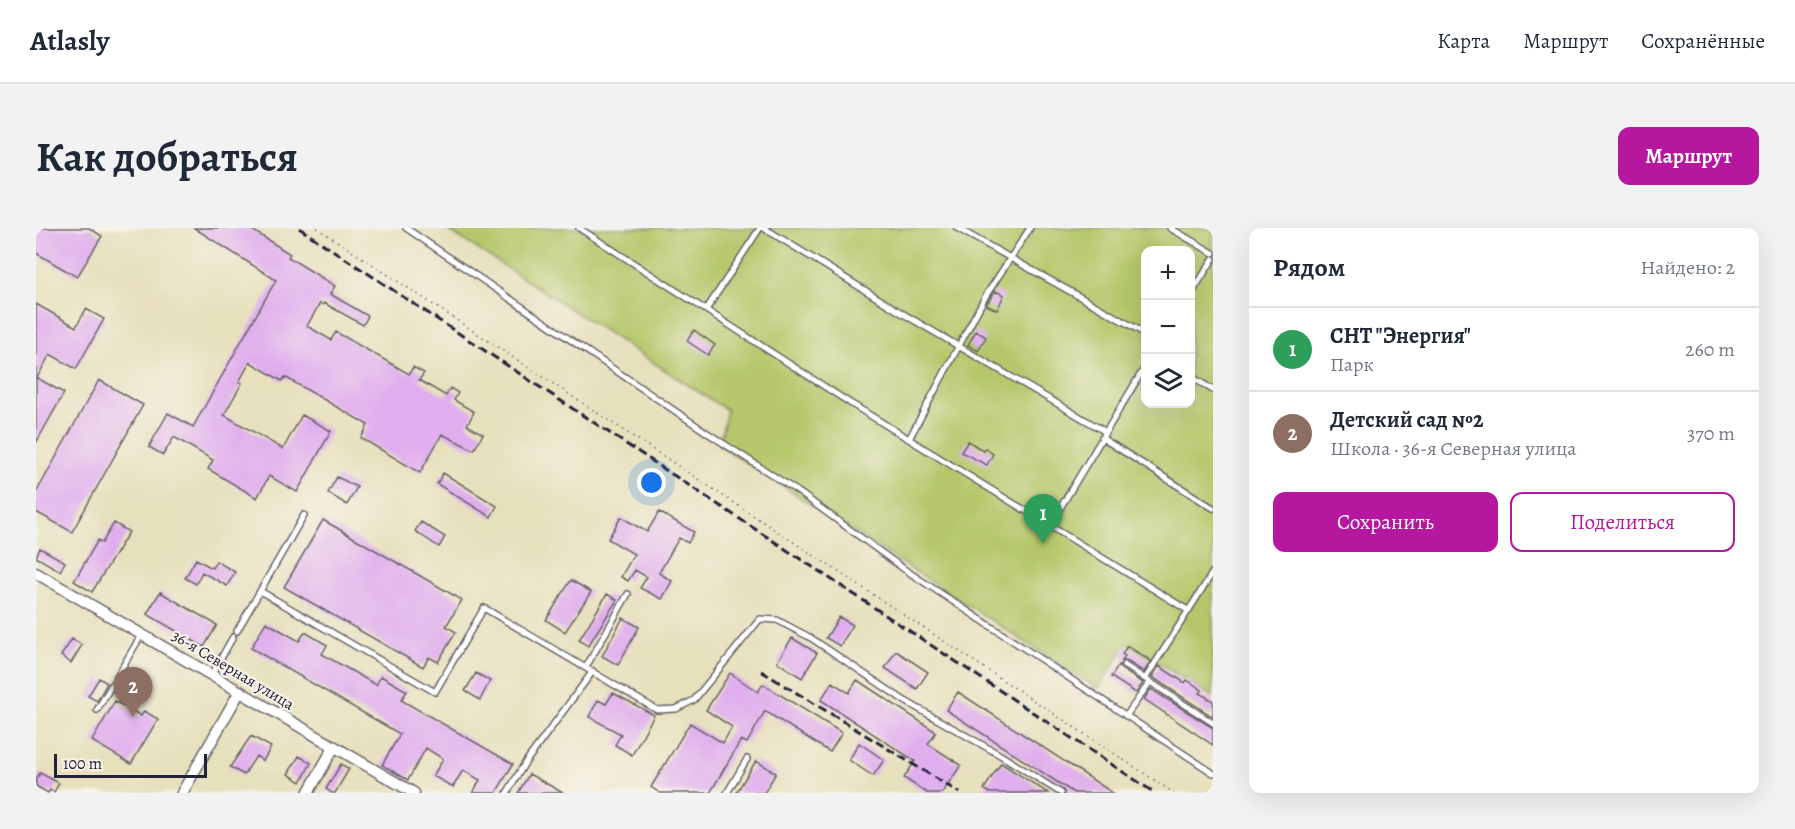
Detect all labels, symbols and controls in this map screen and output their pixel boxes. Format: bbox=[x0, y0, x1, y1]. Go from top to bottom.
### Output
text: Atlasly bbox=[30, 22, 109, 60]
text: Карта bbox=[1437, 27, 1490, 55]
text: Маршрут bbox=[1523, 27, 1608, 55]
text: Сохранённые bbox=[1641, 27, 1765, 55]
button: Маршрут bbox=[1618, 127, 1759, 185]
text: Как добраться bbox=[36, 128, 298, 185]
map controls bbox=[1141, 246, 1195, 408]
button: + bbox=[1141, 246, 1195, 300]
text: Рядом bbox=[1273, 250, 1345, 285]
text: Найдено: 2 bbox=[1640, 254, 1735, 281]
button: − bbox=[1141, 300, 1195, 354]
text: СНТ "Энергия" bbox=[1330, 321, 1471, 351]
text: 1 bbox=[1289, 336, 1296, 363]
text: 260 m bbox=[1685, 336, 1735, 363]
text: Парк bbox=[1330, 351, 1374, 378]
button: layers bbox=[1141, 354, 1195, 408]
text: Детский сад №2 bbox=[1330, 405, 1484, 435]
text: 2 bbox=[1288, 420, 1297, 447]
text: 370 m bbox=[1687, 420, 1735, 447]
text: Школа · 36-я Северная улица bbox=[1330, 435, 1577, 462]
your location bbox=[637, 468, 666, 497]
button: Сохранить bbox=[1273, 492, 1498, 552]
button: Поделиться bbox=[1510, 492, 1735, 552]
pin: 1 bbox=[1024, 494, 1062, 544]
street label: 36-я Северная улица bbox=[168, 625, 299, 716]
pin: 2 bbox=[114, 668, 152, 717]
scale bar bbox=[54, 751, 207, 778]
text: 100 m bbox=[63, 753, 102, 775]

